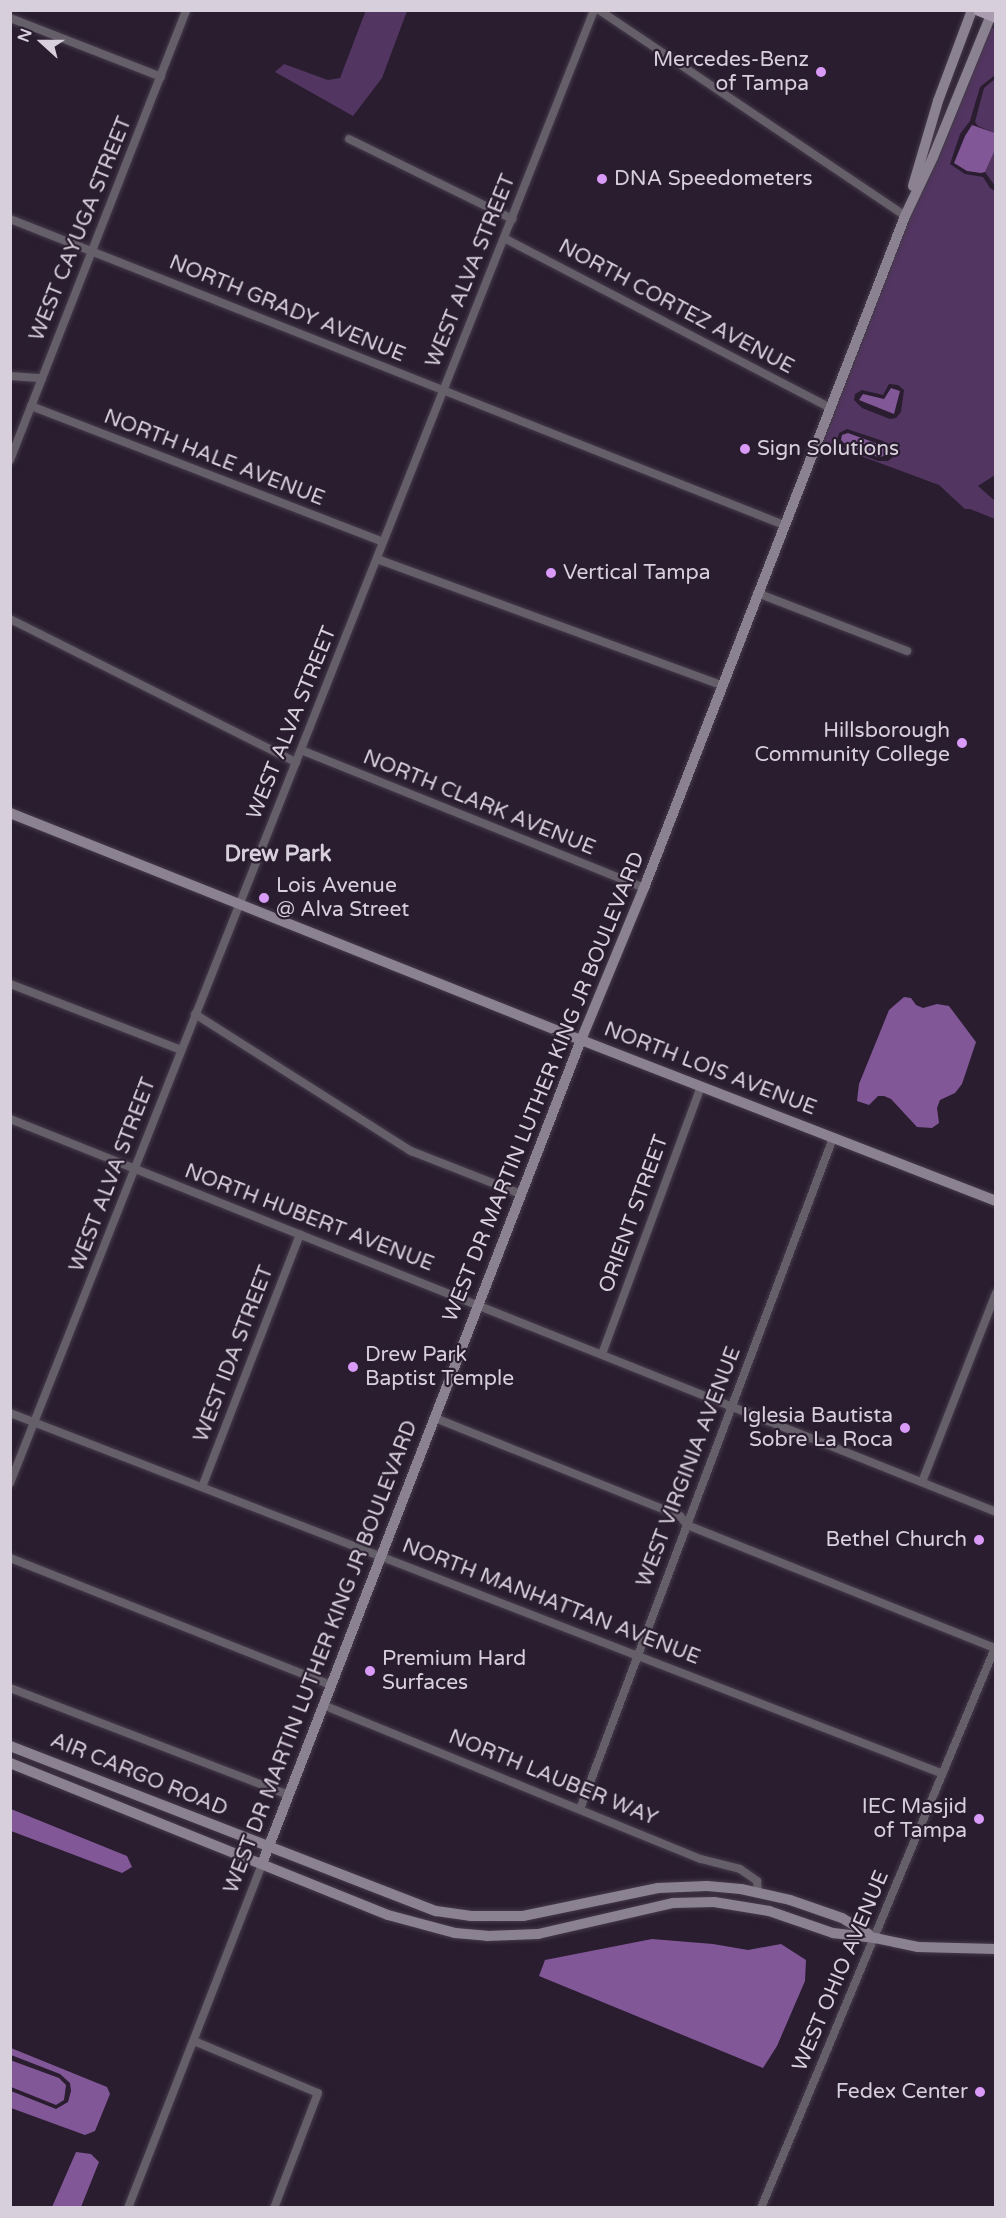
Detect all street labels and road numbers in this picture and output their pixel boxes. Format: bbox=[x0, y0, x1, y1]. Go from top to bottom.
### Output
street label: WEST CAYUGA STREET bbox=[24, 113, 138, 345]
street label: WEST ALVA STREET bbox=[421, 171, 521, 371]
street label: NORTH CORTEZ AVENUE bbox=[554, 234, 798, 380]
street label: NORTH GRADY AVENUE bbox=[165, 250, 409, 368]
street label: NORTH HALE AVENUE bbox=[100, 404, 328, 512]
street label: WEST ALVA STREET bbox=[242, 623, 342, 823]
street label: NORTH CLARK AVENUE bbox=[359, 745, 599, 861]
street label: WEST DR MARTIN LUTHER KING JR BOULEVARD bbox=[438, 848, 650, 1326]
street label: NORTH LOIS AVENUE bbox=[600, 1017, 820, 1121]
street label: WEST ALVA STREET bbox=[64, 1074, 162, 1276]
street label: ORIENT STREET bbox=[594, 1132, 674, 1296]
street label: NORTH HUBERT AVENUE bbox=[181, 1159, 437, 1277]
street label: WEST IDA STREET bbox=[189, 1262, 279, 1446]
street label: WEST VIRGINIA AVENUE bbox=[631, 1343, 747, 1591]
street label: WEST DR MARTIN LUTHER KING JR BOULEVARD bbox=[219, 1417, 423, 1897]
street label: NORTH MANHATTAN AVENUE bbox=[398, 1533, 704, 1671]
street label: NORTH LAUBER WAY bbox=[445, 1725, 661, 1831]
street label: AIR CARGO ROAD bbox=[47, 1728, 231, 1822]
street label: WEST OHIO AVENUE bbox=[787, 1867, 895, 2075]

